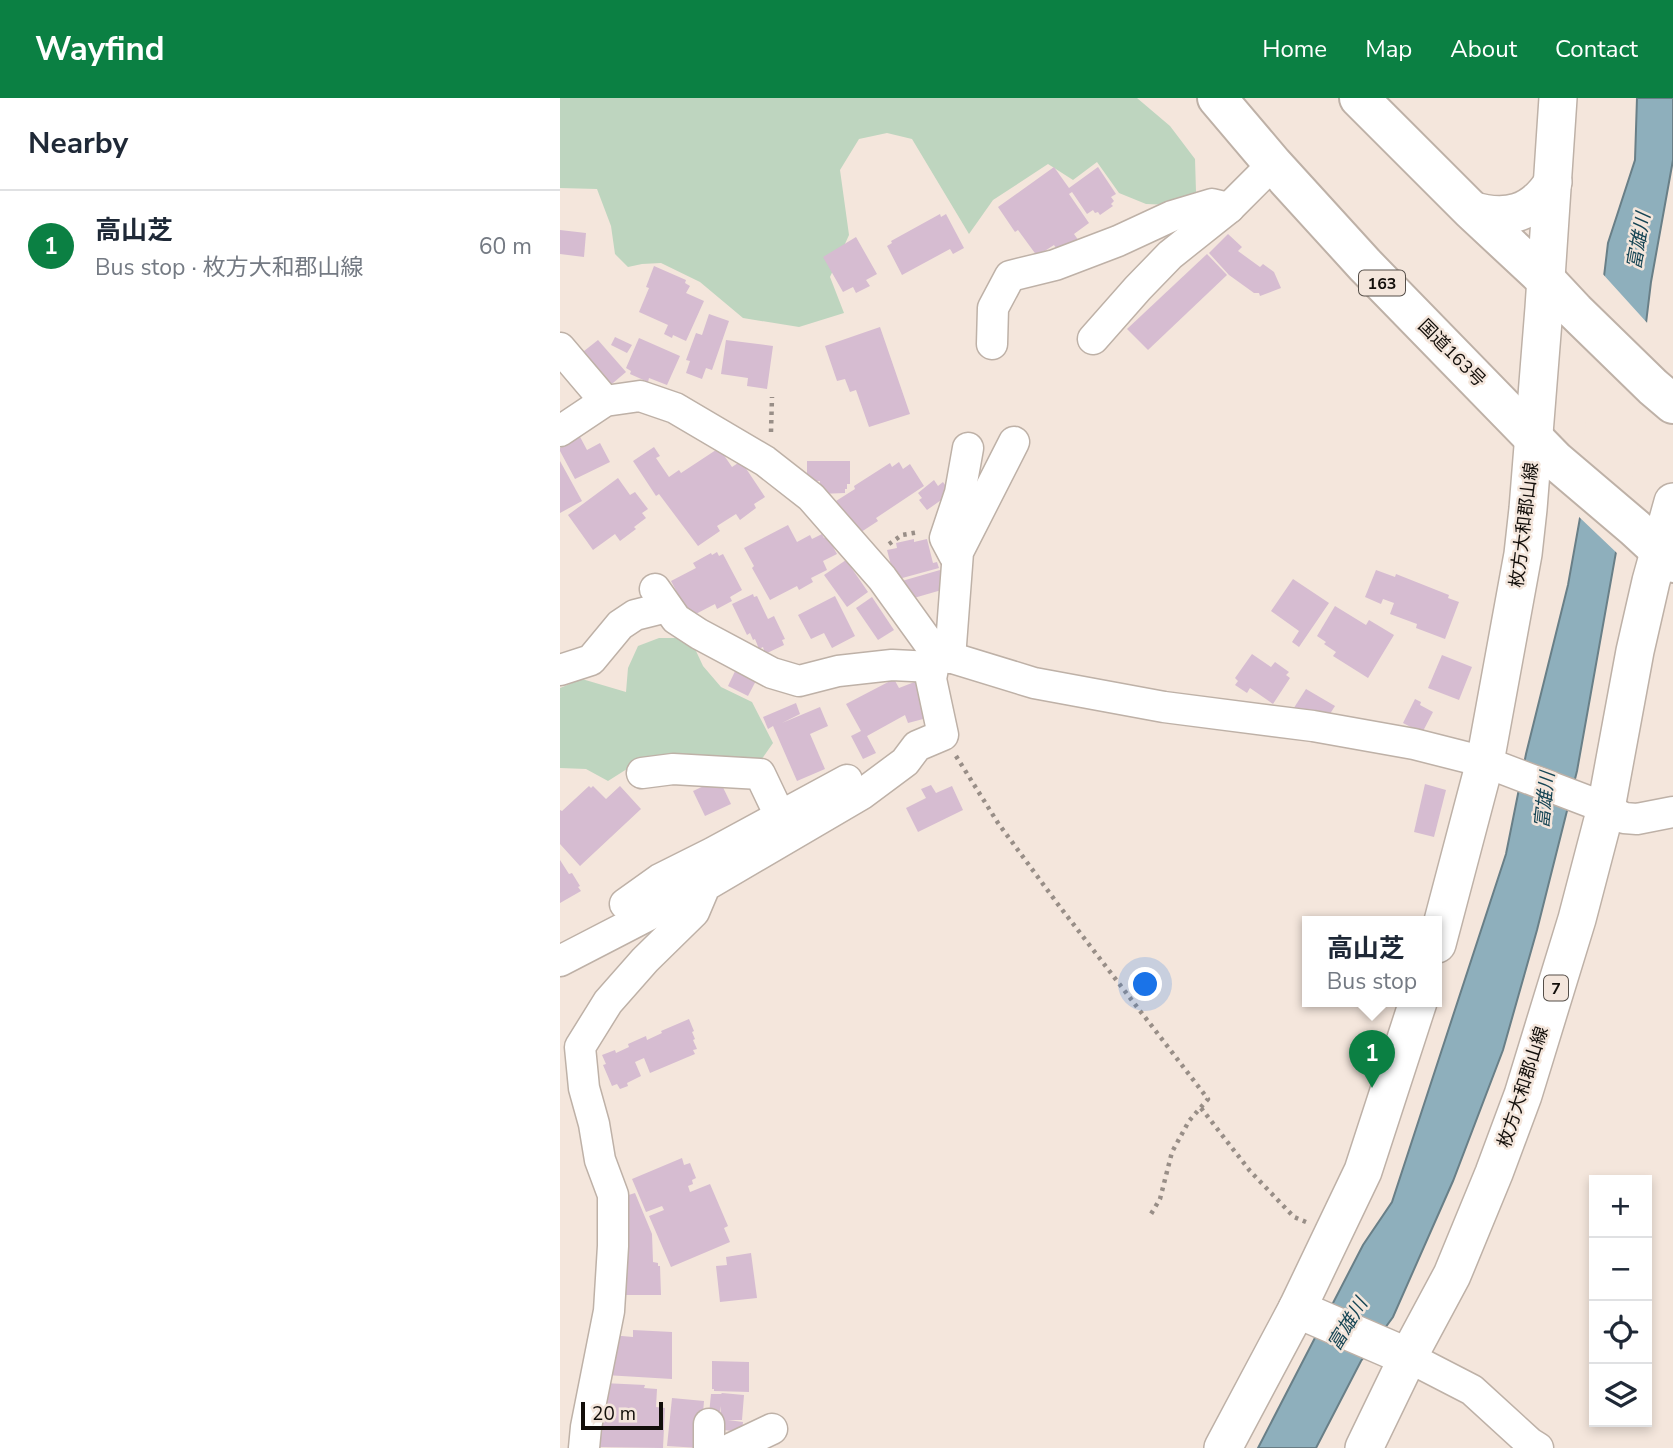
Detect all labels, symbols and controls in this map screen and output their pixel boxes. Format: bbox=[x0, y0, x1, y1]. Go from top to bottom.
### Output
text: Wayfind bbox=[35, 27, 165, 72]
text: Home bbox=[1262, 33, 1327, 65]
text: Map bbox=[1365, 33, 1412, 65]
text: About bbox=[1450, 33, 1517, 65]
text: Contact bbox=[1555, 33, 1638, 65]
text: Nearby bbox=[28, 123, 128, 164]
water label: 富雄川 bbox=[1621, 209, 1657, 272]
text: 高山芝 bbox=[95, 213, 173, 248]
text: 1 bbox=[44, 231, 58, 262]
text: 60 m bbox=[479, 231, 532, 262]
text: Bus stop · 枚方大和郡山線 bbox=[95, 252, 364, 283]
road number: 163 bbox=[1359, 270, 1405, 295]
street label: 国道163号 bbox=[1413, 314, 1491, 392]
street label: 枚方大和郡山線 bbox=[1504, 461, 1544, 589]
water label: 富雄川 bbox=[1529, 768, 1561, 830]
popup bbox=[1302, 916, 1442, 1007]
text: 高山芝 bbox=[1327, 931, 1405, 966]
text: Bus stop bbox=[1327, 966, 1417, 997]
your location bbox=[1128, 967, 1162, 1001]
road number: 7 bbox=[1544, 975, 1568, 1000]
street label: 枚方大和郡山線 bbox=[1492, 1023, 1554, 1151]
pin: 1 bbox=[1349, 1030, 1395, 1088]
map controls bbox=[1589, 1175, 1652, 1427]
button: + bbox=[1589, 1175, 1652, 1238]
button: − bbox=[1589, 1238, 1652, 1301]
water label: 富雄川 bbox=[1322, 1292, 1375, 1356]
button: locate bbox=[1589, 1301, 1652, 1364]
button: layers bbox=[1589, 1364, 1652, 1427]
scale bar bbox=[581, 1399, 663, 1431]
text: 20 m bbox=[592, 1401, 636, 1427]

